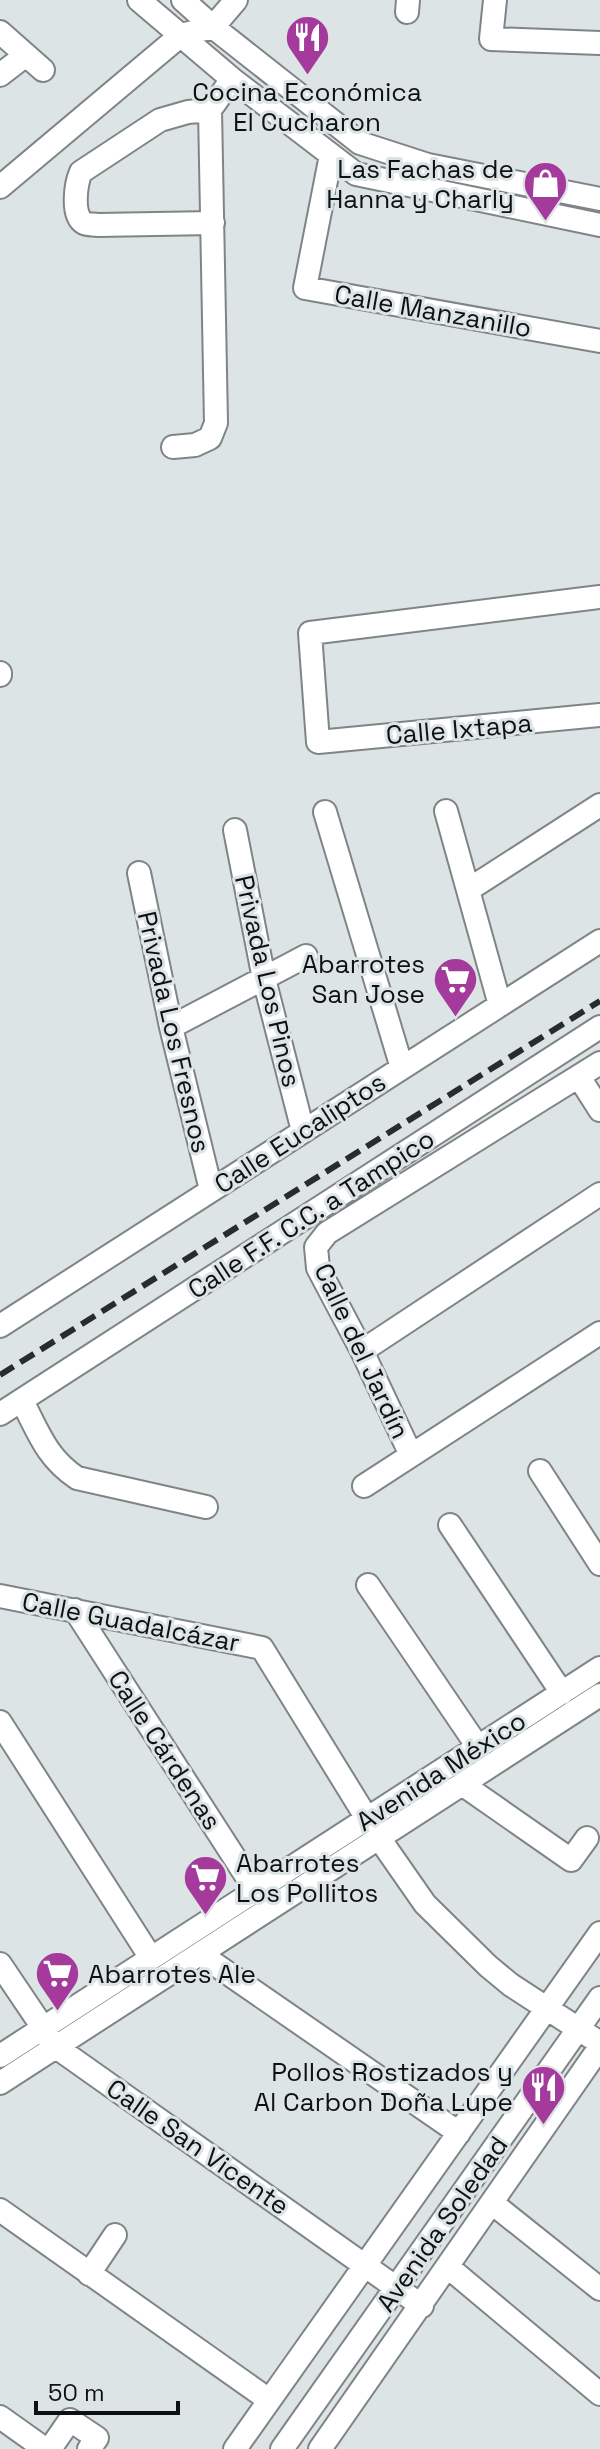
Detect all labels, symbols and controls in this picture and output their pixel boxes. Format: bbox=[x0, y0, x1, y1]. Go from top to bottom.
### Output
restaurant icon: Cocina Económica El Cucharon bbox=[283, 13, 331, 76]
place label: Cocina Económica El Cucharon bbox=[192, 75, 422, 139]
place label: Las Fachas de Hanna y Charly bbox=[326, 152, 514, 216]
shop icon: Las Fachas de Hanna y Charly bbox=[521, 160, 569, 223]
street label: Calle Manzanillo bbox=[332, 277, 534, 345]
street label: Calle Ixtapa bbox=[384, 706, 534, 752]
street label: Privada Los Pinos bbox=[227, 872, 309, 1090]
street label: Privada Los Fresnos bbox=[130, 908, 218, 1156]
place label: Abarrotes San Jose bbox=[302, 947, 425, 1011]
supermarket icon: Abarrotes San Jose bbox=[432, 955, 480, 1018]
street label: Calle Eucaliptos bbox=[208, 1065, 392, 1201]
street label: Calle F.F. C.C. a Tampico bbox=[181, 1121, 441, 1307]
street label: Calle del Jardín bbox=[306, 1258, 418, 1444]
street label: Calle Guadalcázar bbox=[19, 1584, 243, 1660]
street label: Calle Cárdenas bbox=[101, 1664, 229, 1836]
street label: Avenida México bbox=[350, 1703, 532, 1839]
place label: Abarrotes Los Pollitos bbox=[236, 1846, 378, 1910]
supermarket icon: Abarrotes Los Pollitos bbox=[181, 1854, 229, 1917]
supermarket icon: Abarrotes Ale bbox=[33, 1950, 81, 2013]
place label: Abarrotes Ale bbox=[88, 1957, 256, 1991]
place label: Pollos Rostizados y Al Carbon Doña Lupe bbox=[254, 2055, 513, 2119]
restaurant icon: Pollos Rostizados y Al Carbon Doña Lupe bbox=[520, 2063, 568, 2126]
street label: Calle San Vicente bbox=[100, 2071, 296, 2223]
street label: Avenida Soledad bbox=[369, 2129, 515, 2319]
scale bar bbox=[36, 2365, 178, 2415]
text: 50 m bbox=[48, 2377, 105, 2408]

